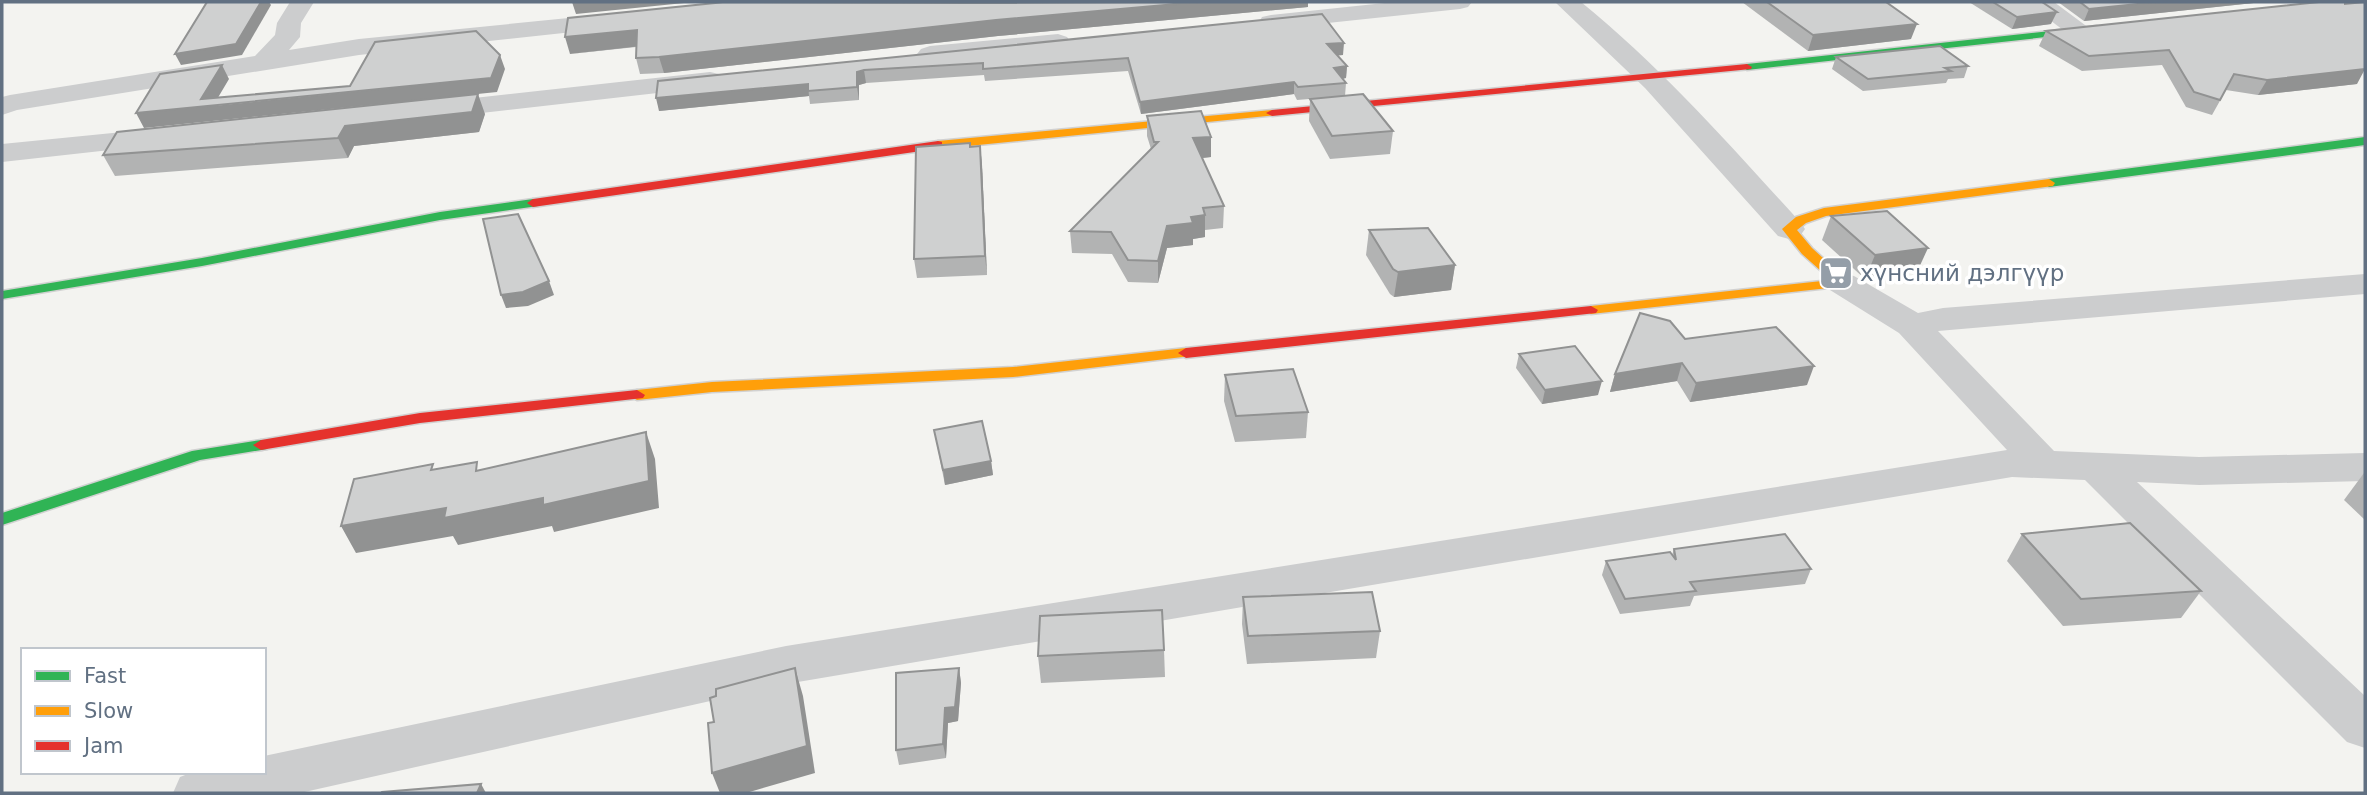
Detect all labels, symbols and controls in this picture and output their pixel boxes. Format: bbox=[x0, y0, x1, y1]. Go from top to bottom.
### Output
supermarket icon: хүнсний дэлгүүр bbox=[1817, 254, 1855, 292]
place label: хүнсний дэлгүүр bbox=[1860, 260, 2064, 286]
legend bbox=[21, 648, 266, 774]
text: Fast bbox=[84, 664, 126, 688]
text: Slow bbox=[84, 699, 133, 723]
text: Jam bbox=[82, 734, 124, 758]

